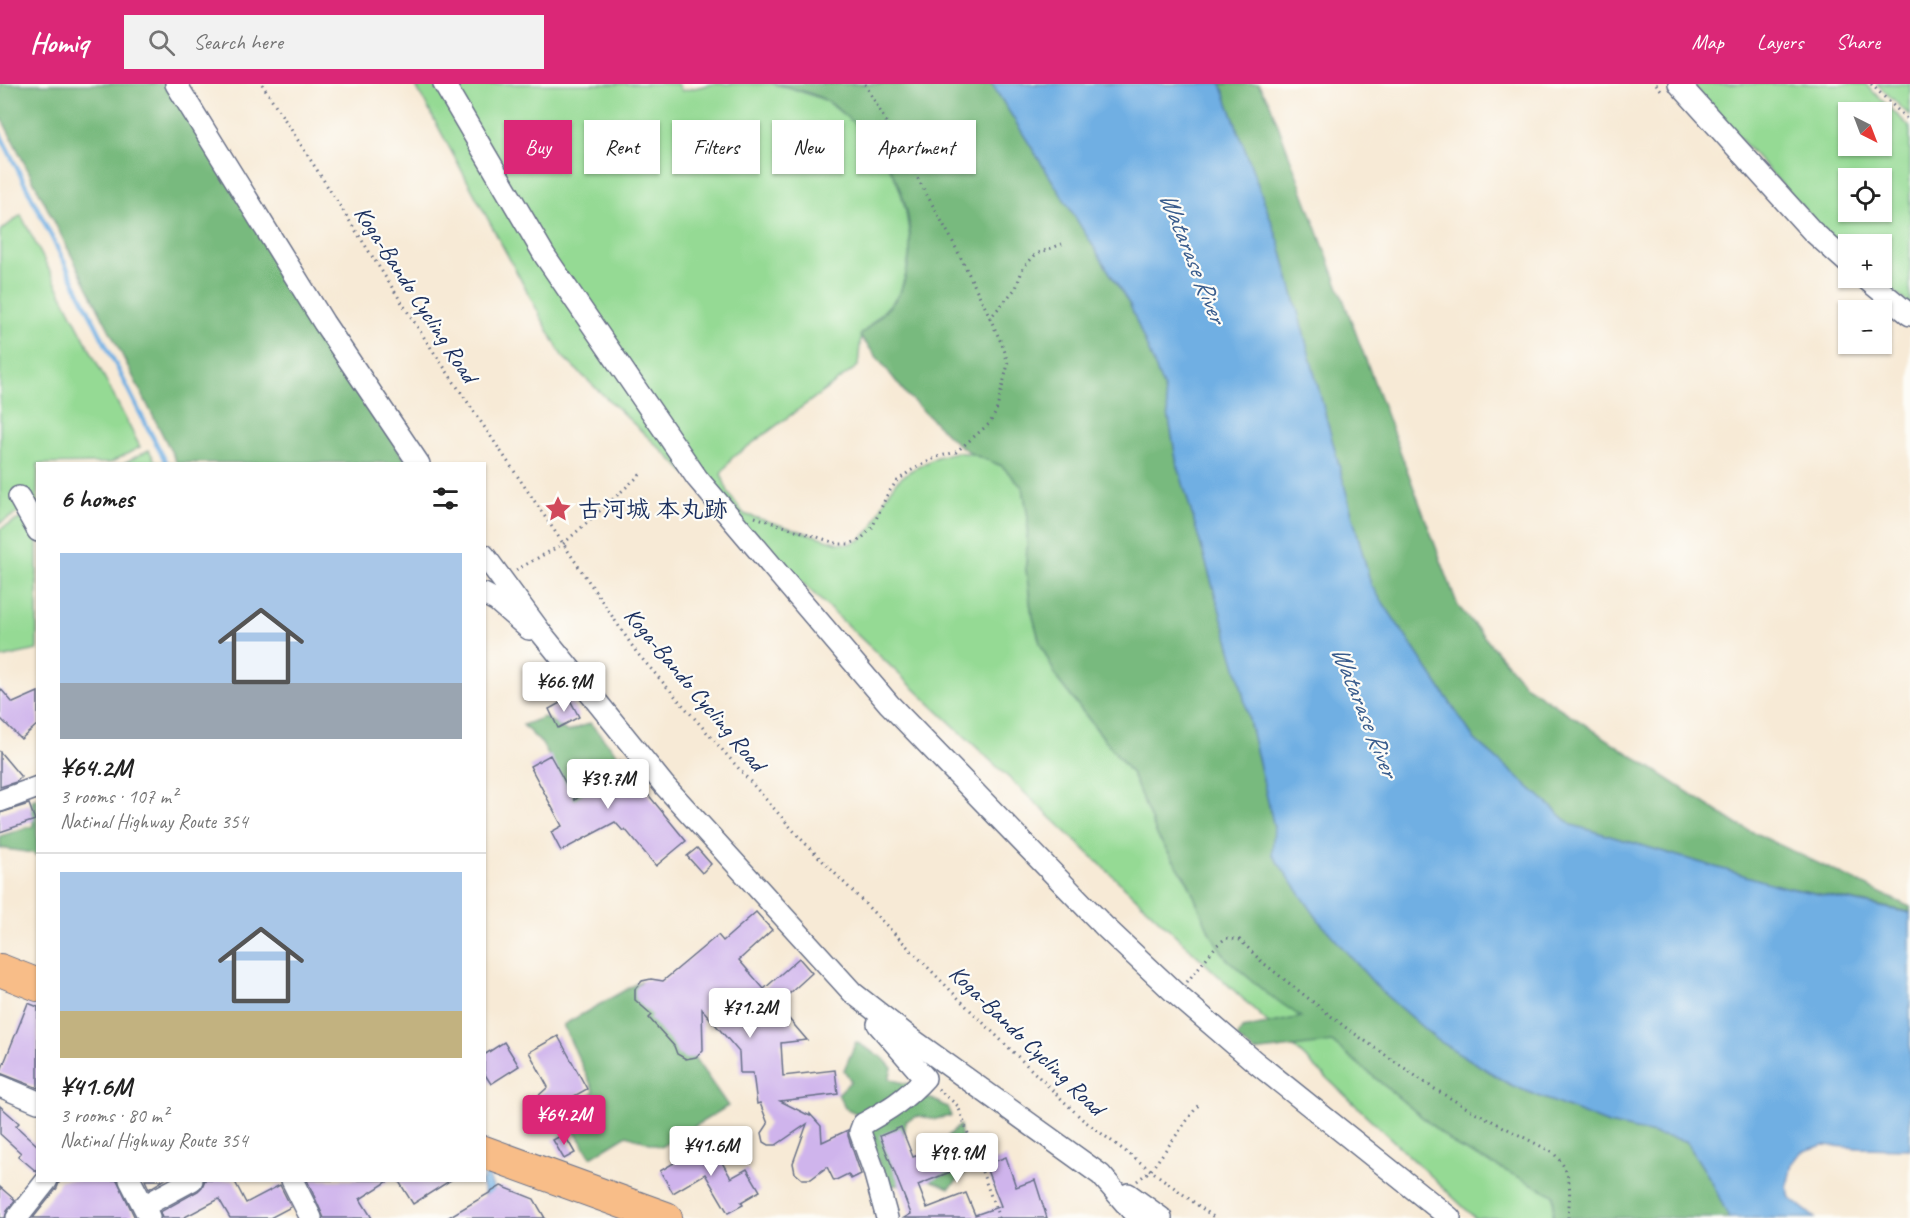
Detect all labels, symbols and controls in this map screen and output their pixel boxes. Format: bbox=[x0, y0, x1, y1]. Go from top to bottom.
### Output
search box bbox=[124, 15, 544, 69]
text: Homiq bbox=[30, 25, 88, 60]
icon: search bbox=[145, 26, 178, 59]
text: Search here bbox=[193, 28, 283, 56]
text: Map bbox=[1691, 29, 1724, 55]
text: Layers bbox=[1757, 29, 1803, 55]
text: Share bbox=[1836, 29, 1880, 55]
north arrow bbox=[1838, 102, 1892, 156]
map controls bbox=[1838, 102, 1892, 354]
chip: Buy bbox=[504, 120, 572, 174]
chip: Rent bbox=[584, 120, 660, 174]
chip: Filters bbox=[672, 120, 760, 174]
chip: New bbox=[772, 120, 844, 174]
chip: Apartment bbox=[856, 120, 976, 174]
button: locate bbox=[1838, 168, 1892, 222]
water label: Watarase River bbox=[1152, 187, 1236, 331]
street label: Koga-Bando Cycling Road bbox=[348, 200, 486, 391]
button: + bbox=[1838, 234, 1892, 288]
button: − bbox=[1838, 300, 1892, 354]
text: 6 homes bbox=[60, 482, 134, 515]
icon: filters bbox=[429, 482, 462, 515]
place icon: 古河城 本丸跡 bbox=[543, 494, 573, 524]
place label: 古河城 本丸跡 bbox=[578, 494, 728, 524]
icon: home bbox=[207, 592, 315, 700]
street label: Koga-Bando Cycling Road bbox=[618, 601, 775, 780]
water label: Watarase River bbox=[1324, 641, 1408, 785]
pin: ¥66.9M bbox=[515, 662, 613, 713]
text: ¥66.9M bbox=[536, 669, 592, 694]
text: ¥64.2M bbox=[60, 751, 131, 784]
pin: ¥39.7M bbox=[559, 759, 657, 810]
text: ¥39.7M bbox=[581, 766, 635, 791]
text: 3 rooms · 107 m² bbox=[60, 784, 177, 809]
text: Natinal Highway Route 354 bbox=[60, 809, 248, 834]
icon: home bbox=[207, 911, 315, 1019]
street label: Koga-Bando Cycling Road bbox=[943, 958, 1114, 1124]
pin: ¥71.2M bbox=[701, 988, 799, 1039]
text: ¥71.2M bbox=[723, 995, 777, 1020]
text: ¥41.6M bbox=[60, 1070, 131, 1103]
pin: ¥64.2M bbox=[515, 1095, 613, 1146]
text: ¥64.2M bbox=[537, 1102, 591, 1127]
text: 3 rooms · 80 m² bbox=[60, 1103, 168, 1128]
pin: ¥41.6M bbox=[662, 1126, 760, 1177]
text: Natinal Highway Route 354 bbox=[60, 1128, 248, 1153]
text: ¥41.6M bbox=[684, 1133, 738, 1158]
pin: ¥99.9M bbox=[908, 1133, 1006, 1184]
text: ¥99.9M bbox=[930, 1140, 984, 1165]

